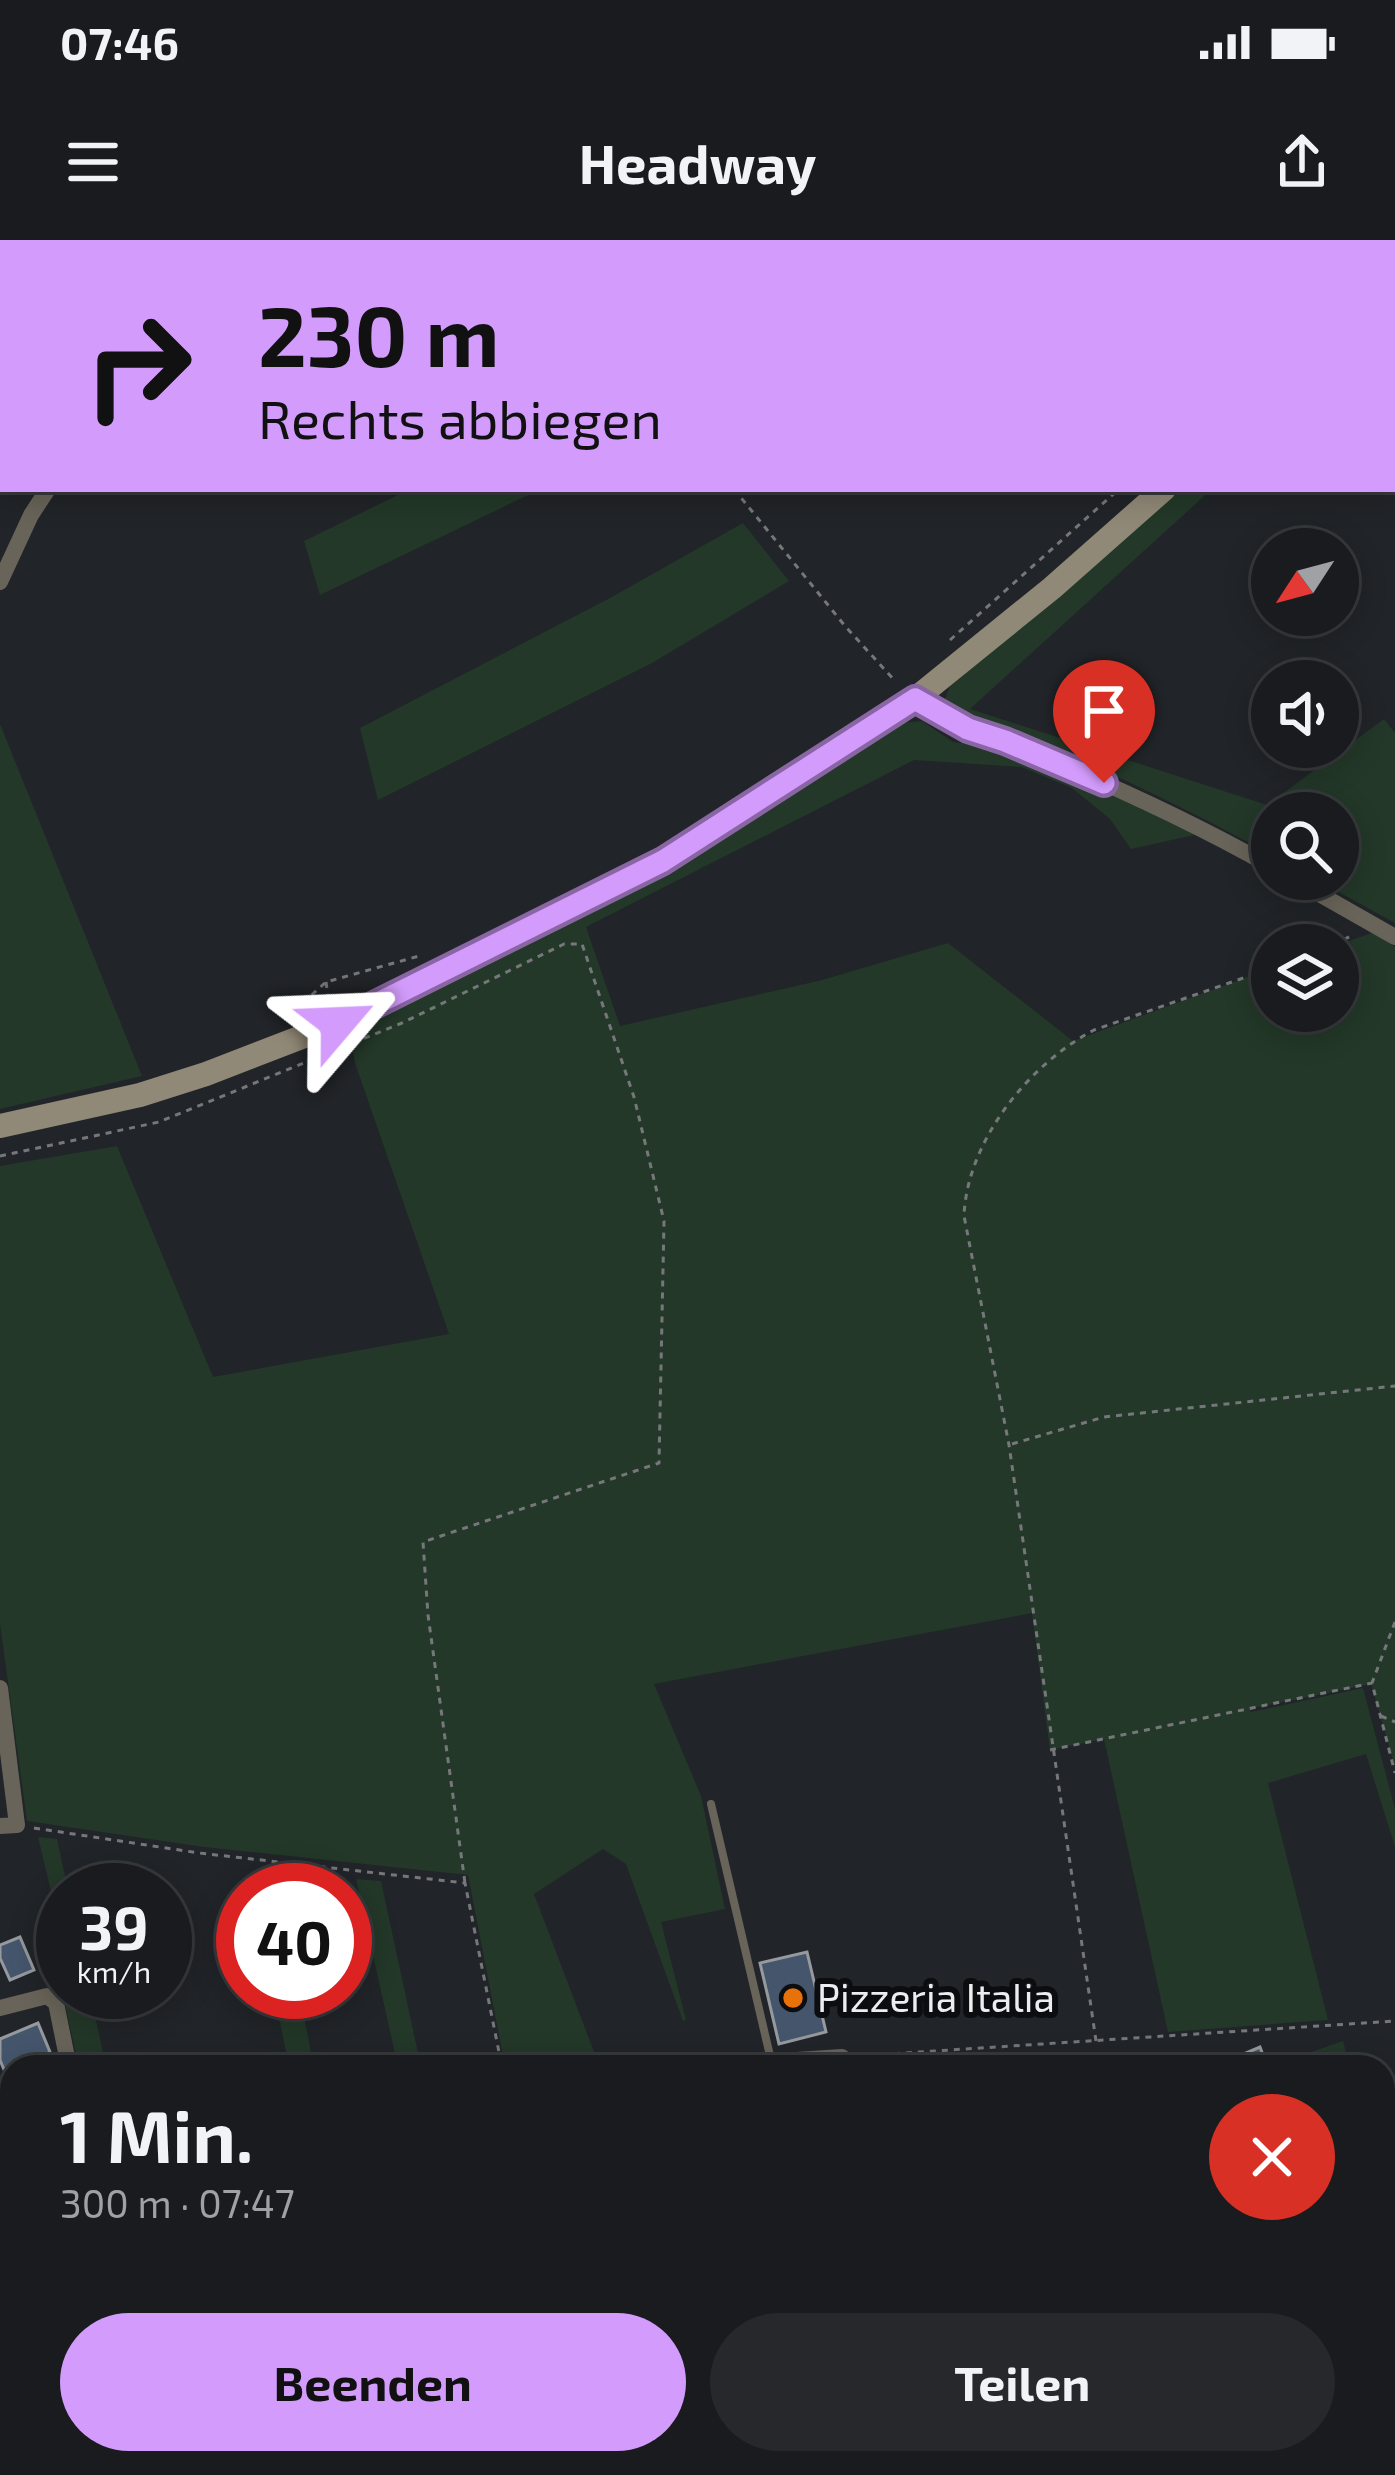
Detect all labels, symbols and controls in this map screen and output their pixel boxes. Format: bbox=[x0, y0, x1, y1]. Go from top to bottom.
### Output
text: 07:46 bbox=[60, 15, 179, 69]
icon: menu bbox=[60, 129, 126, 195]
icon: share bbox=[1269, 129, 1335, 195]
text: Headway bbox=[579, 130, 816, 195]
text: 230 m bbox=[258, 283, 500, 384]
icon: right bbox=[60, 288, 216, 444]
text: Rechts abbiegen bbox=[258, 385, 662, 450]
north arrow bbox=[1251, 528, 1359, 636]
map controls bbox=[1251, 528, 1359, 1032]
pin bbox=[1053, 660, 1155, 783]
button: sound bbox=[1251, 660, 1359, 768]
icon: arrive bbox=[1071, 678, 1137, 744]
button: search bbox=[1251, 792, 1359, 900]
button: layers bbox=[1251, 924, 1359, 1032]
position arrow bbox=[275, 960, 401, 1086]
speed limit sign: 40 bbox=[216, 1863, 372, 2019]
text: 39 bbox=[79, 1890, 149, 1962]
text: km/h bbox=[77, 1953, 151, 1989]
place label: Pizzeria Italia bbox=[817, 1973, 1055, 2020]
marker: Pizzeria Italia bbox=[780, 1985, 806, 2011]
text: 1 Min. bbox=[60, 2091, 253, 2177]
button: close bbox=[1209, 2094, 1335, 2220]
text: 300 m · 07:47 bbox=[60, 2179, 295, 2226]
button: Beenden bbox=[60, 2313, 686, 2451]
button: Teilen bbox=[710, 2313, 1335, 2451]

